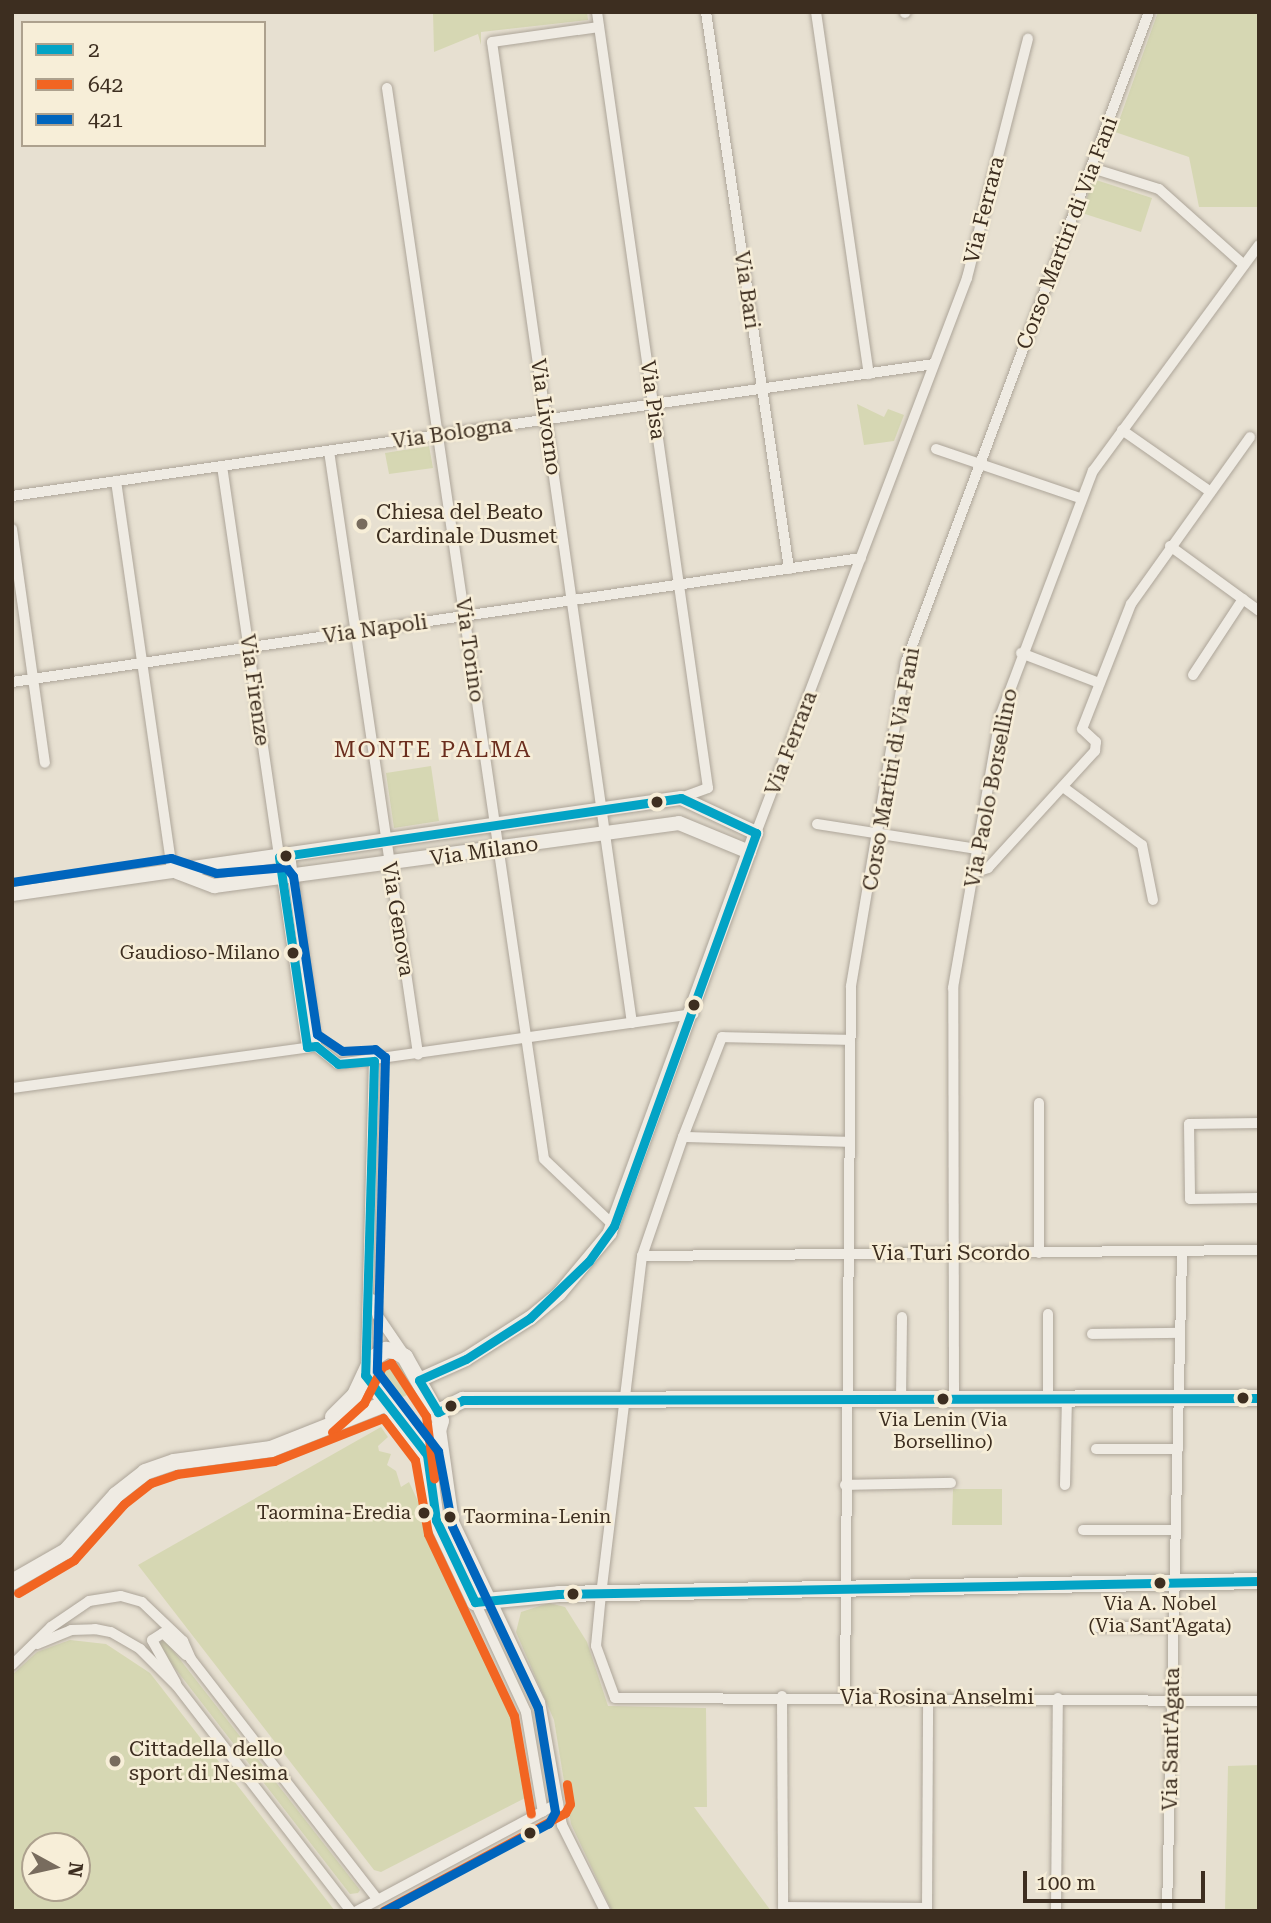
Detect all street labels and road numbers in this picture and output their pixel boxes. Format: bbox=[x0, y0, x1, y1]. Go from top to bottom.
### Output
street label: Corso Martiri di Via Fani bbox=[1011, 113, 1123, 353]
street label: Via Ferrara bbox=[959, 154, 1009, 266]
street label: Via Bari bbox=[729, 249, 765, 331]
street label: Via Livorno bbox=[525, 357, 567, 477]
street label: Via Pisa bbox=[635, 359, 671, 441]
street label: Via Bologna bbox=[390, 412, 514, 454]
street label: Via Torino bbox=[450, 596, 490, 704]
street label: Via Napoli bbox=[321, 609, 429, 649]
street label: Via Firenze bbox=[235, 633, 275, 747]
street label: Corso Martiri di Via Fani bbox=[857, 645, 925, 893]
street label: Via Paolo Borsellino bbox=[959, 686, 1023, 890]
street label: Via Ferrara bbox=[760, 687, 822, 799]
street label: Via Milano bbox=[428, 831, 540, 871]
street label: Via Genova bbox=[377, 860, 419, 978]
street label: Via Turi Scordo bbox=[872, 1240, 1030, 1266]
street label: Via Sant'Agata bbox=[1157, 1667, 1185, 1811]
street label: Via Rosina Anselmi bbox=[840, 1684, 1034, 1710]

